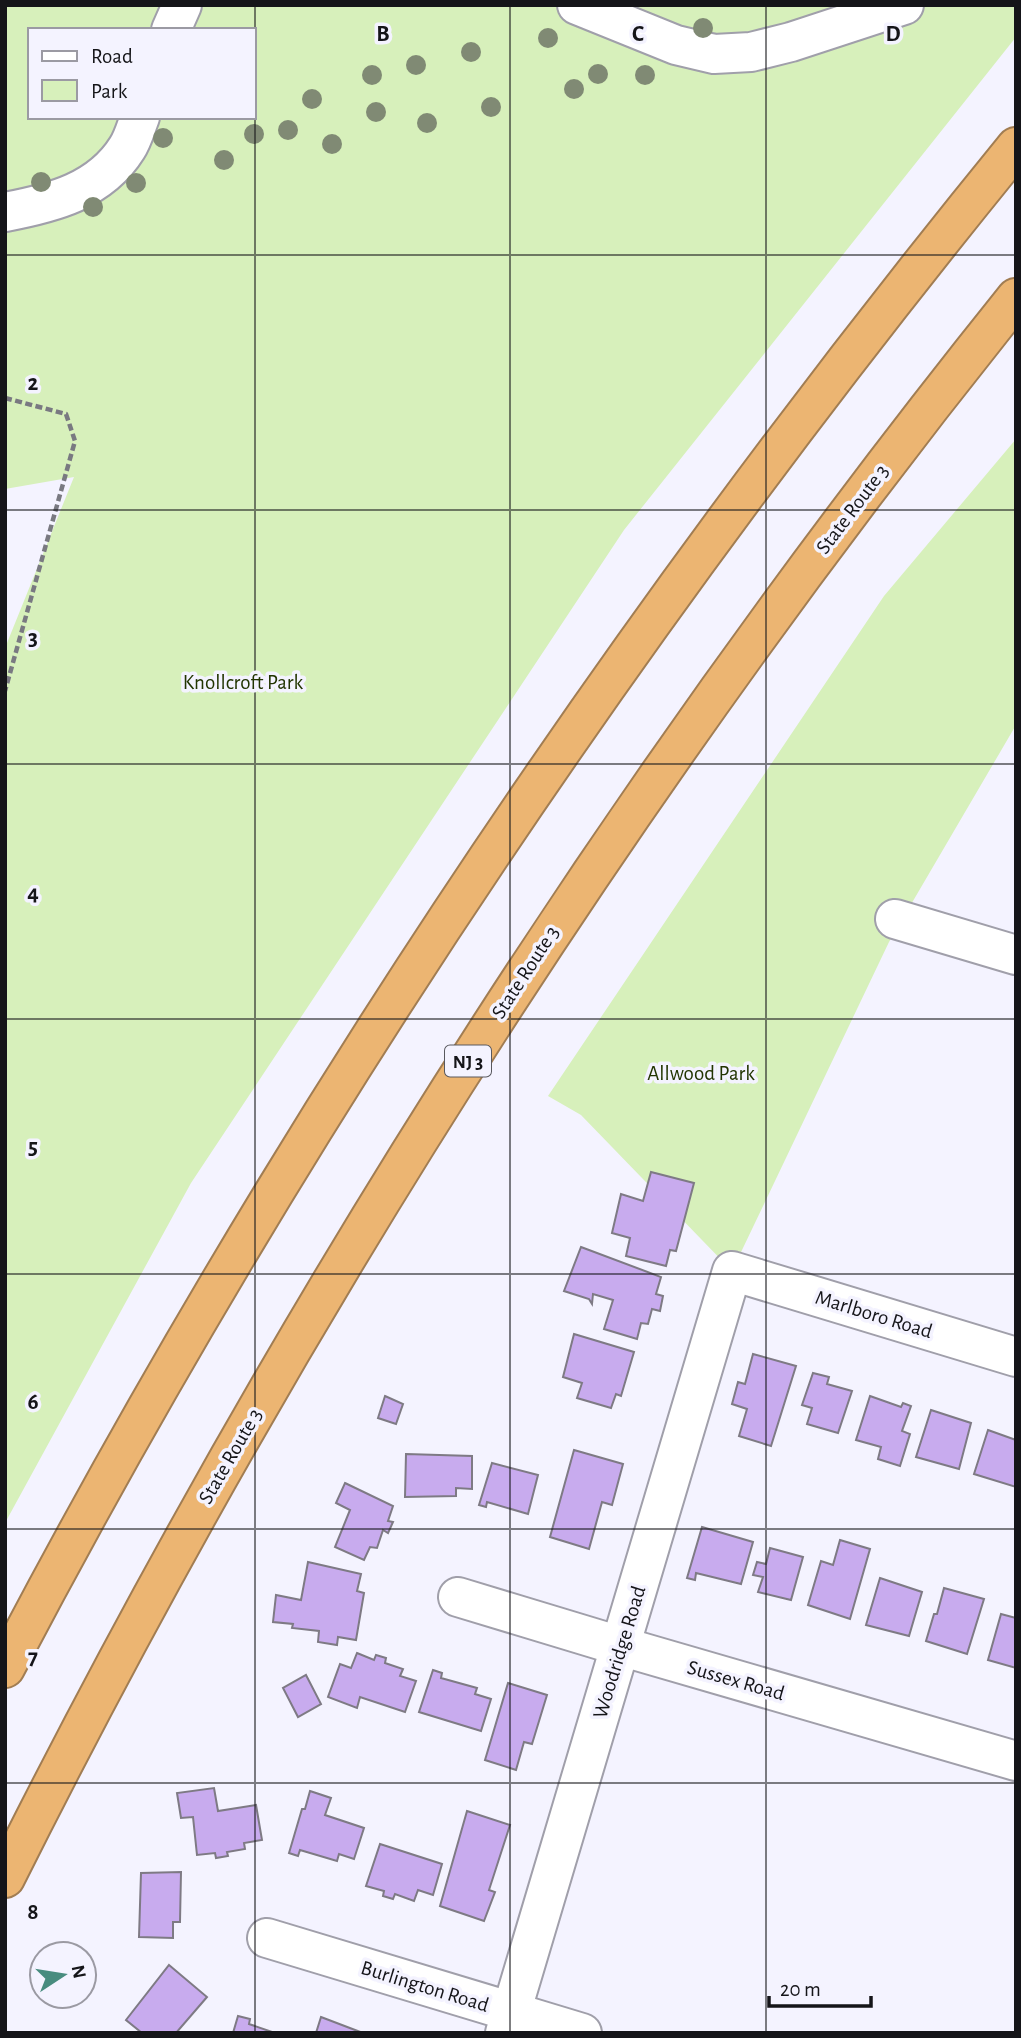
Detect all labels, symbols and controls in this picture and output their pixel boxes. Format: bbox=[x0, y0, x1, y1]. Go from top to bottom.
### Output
text: B bbox=[376, 23, 390, 46]
text: C bbox=[632, 23, 644, 46]
text: D bbox=[885, 23, 901, 46]
legend bbox=[28, 28, 256, 119]
text: Road bbox=[91, 46, 133, 67]
text: Park bbox=[91, 81, 128, 102]
text: 2 bbox=[28, 372, 39, 395]
street label: State Route 3 bbox=[812, 461, 893, 558]
text: 3 bbox=[28, 627, 38, 650]
park label: Knollcroft Park bbox=[183, 672, 304, 693]
text: 4 bbox=[27, 882, 39, 905]
street label: State Route 3 bbox=[488, 922, 563, 1022]
road number: NJ 3 bbox=[445, 1046, 491, 1077]
park label: Allwood Park bbox=[647, 1063, 755, 1084]
text: 5 bbox=[28, 1136, 38, 1159]
street label: Marlboro Road bbox=[813, 1287, 935, 1342]
text: 6 bbox=[27, 1391, 39, 1414]
street label: State Route 3 bbox=[195, 1405, 266, 1507]
street label: Woodridge Road bbox=[589, 1583, 650, 1721]
text: 7 bbox=[28, 1646, 38, 1669]
street label: Sussex Road bbox=[685, 1657, 787, 1704]
text: 8 bbox=[27, 1901, 39, 1924]
north arrow bbox=[28, 1940, 98, 2010]
street label: Burlington Road bbox=[358, 1957, 491, 2016]
text: N bbox=[67, 1963, 89, 1980]
scale bar bbox=[769, 1965, 870, 2009]
text: 20 m bbox=[780, 1979, 821, 2000]

